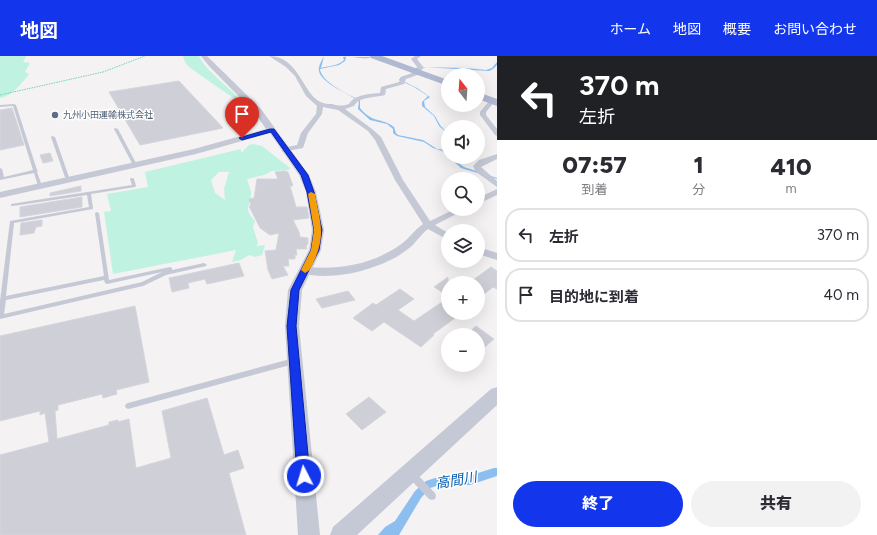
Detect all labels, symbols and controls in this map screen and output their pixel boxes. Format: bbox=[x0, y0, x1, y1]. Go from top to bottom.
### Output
text: 地図 bbox=[20, 19, 58, 42]
text: ホーム bbox=[609, 21, 651, 38]
text: 地図 bbox=[673, 21, 701, 38]
text: 概要 bbox=[723, 21, 751, 38]
text: お問い合わせ bbox=[773, 21, 857, 38]
north arrow bbox=[441, 68, 485, 112]
map controls bbox=[441, 68, 485, 372]
text: 370 m bbox=[579, 68, 659, 102]
icon: left bbox=[513, 72, 565, 124]
pin bbox=[225, 97, 259, 138]
icon: arrive bbox=[231, 103, 253, 125]
text: 左折 bbox=[579, 106, 615, 128]
place label: 九州小田運輸株式会社 bbox=[63, 109, 153, 120]
marker: 九州小田運輸株式会社 bbox=[50, 110, 60, 120]
button: sound bbox=[441, 120, 485, 164]
text: 07:57 bbox=[562, 150, 627, 179]
text: 1 bbox=[694, 150, 704, 179]
text: 410 bbox=[770, 152, 812, 181]
button: search bbox=[441, 172, 485, 216]
text: m bbox=[786, 181, 797, 196]
text: 到着 bbox=[582, 182, 608, 197]
text: 分 bbox=[692, 182, 705, 197]
button: layers bbox=[441, 224, 485, 268]
icon: left bbox=[515, 224, 537, 246]
text: 370 m bbox=[817, 226, 859, 244]
text: 左折 bbox=[549, 228, 579, 246]
button: + bbox=[441, 276, 485, 320]
icon: arrive bbox=[515, 284, 537, 306]
text: 40 m bbox=[824, 286, 859, 304]
text: 目的地に到着 bbox=[549, 288, 639, 306]
button: − bbox=[441, 328, 485, 372]
position arrow bbox=[283, 455, 325, 497]
water label: 高間川 bbox=[434, 468, 480, 493]
button: 終了 bbox=[513, 481, 683, 527]
button: 共有 bbox=[691, 481, 861, 527]

